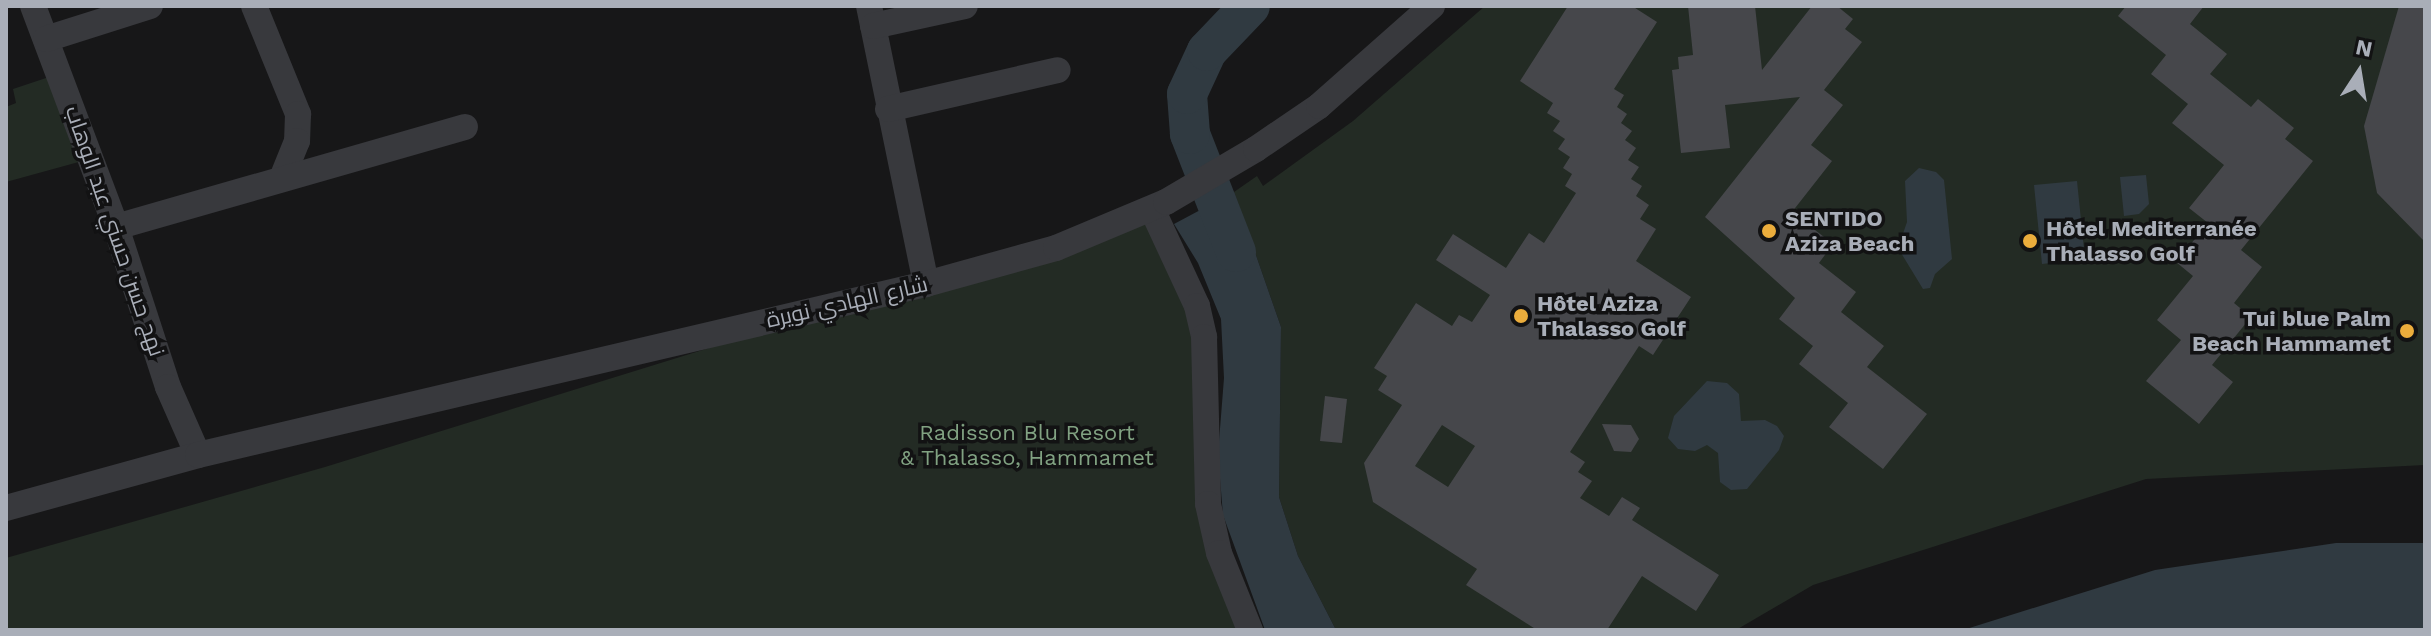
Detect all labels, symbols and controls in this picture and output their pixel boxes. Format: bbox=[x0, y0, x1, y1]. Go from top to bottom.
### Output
north arrow bbox=[2319, 32, 2399, 112]
text: N bbox=[2354, 34, 2375, 62]
street label: نهج حسن حسني عبد الوهاب bbox=[60, 102, 170, 360]
place label: SENTIDO Aziza Beach bbox=[1785, 205, 1915, 256]
place label: Hôtel Mediterranée Thalasso Golf bbox=[2046, 215, 2257, 266]
marker: SENTIDO Aziza Beach bbox=[1760, 222, 1778, 240]
marker: Hôtel Mediterranée Thalasso Golf bbox=[2021, 232, 2039, 250]
street label: شارع الهادي نويرة bbox=[764, 271, 930, 333]
place label: Hôtel Aziza Thalasso Golf bbox=[1537, 290, 1686, 342]
place label: Tui blue Palm Beach Hammamet bbox=[2192, 305, 2391, 356]
marker: Hôtel Aziza Thalasso Golf bbox=[1512, 307, 1530, 325]
marker: Tui blue Palm Beach Hammamet bbox=[2398, 322, 2416, 340]
park label: Radisson Blu Resort & Thalasso, Hammamet bbox=[900, 419, 1154, 470]

